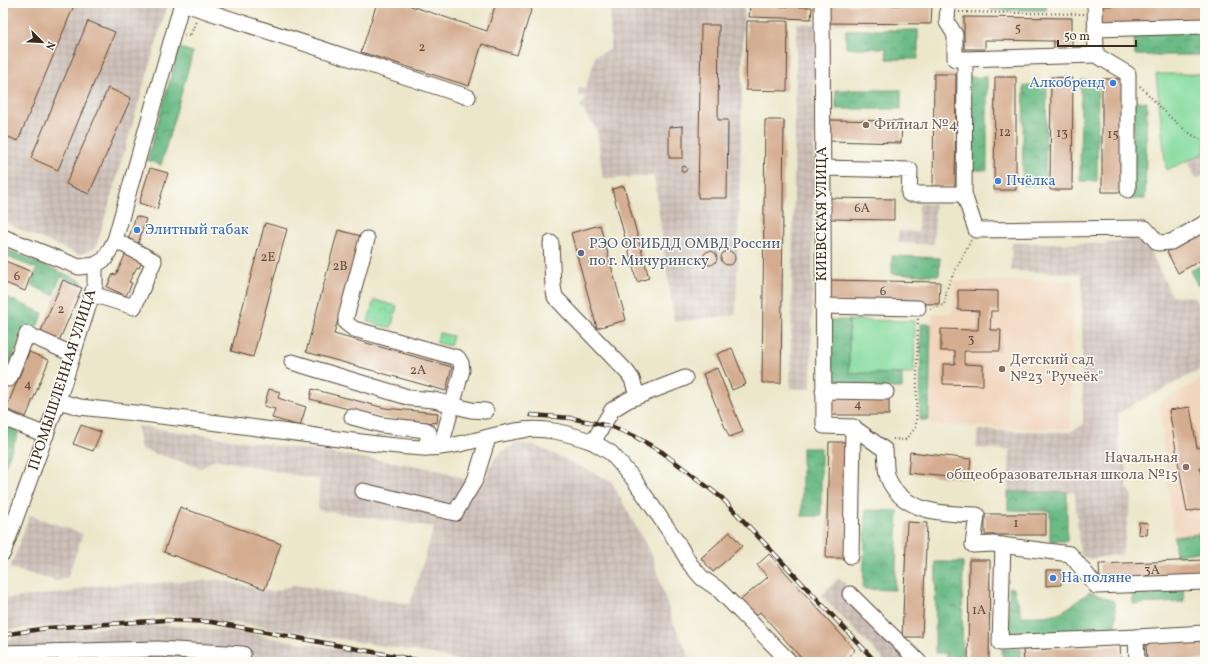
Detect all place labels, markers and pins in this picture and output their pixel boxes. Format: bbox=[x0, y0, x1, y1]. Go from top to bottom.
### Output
place label: Алкобренд bbox=[1029, 73, 1106, 94]
marker: Алкобренд bbox=[1108, 78, 1118, 88]
place label: Филиал №4 bbox=[874, 115, 958, 136]
marker: Филиал №4 bbox=[861, 120, 871, 130]
place label: Пчёлка bbox=[1006, 171, 1056, 192]
marker: Пчёлка bbox=[993, 176, 1003, 186]
place label: Элитный табак bbox=[145, 220, 249, 241]
marker: Элитный табак bbox=[132, 225, 142, 235]
place label: РЭО ОГИБДД ОМВД России по г. Мичуринску bbox=[589, 234, 780, 272]
marker: РЭО ОГИБДД ОМВД России по г. Мичуринску bbox=[576, 248, 586, 258]
place label: Детский сад №23 "Ручеёк" bbox=[1010, 350, 1103, 388]
marker: Детский сад №23 "Ручеёк" bbox=[997, 364, 1007, 374]
place label: Начальная общеобразовательная школа №15 bbox=[946, 448, 1178, 486]
marker: Начальная общеобразовательная школа №15 bbox=[1181, 462, 1191, 472]
place label: На поляне bbox=[1061, 568, 1132, 589]
marker: На поляне bbox=[1048, 573, 1058, 583]

